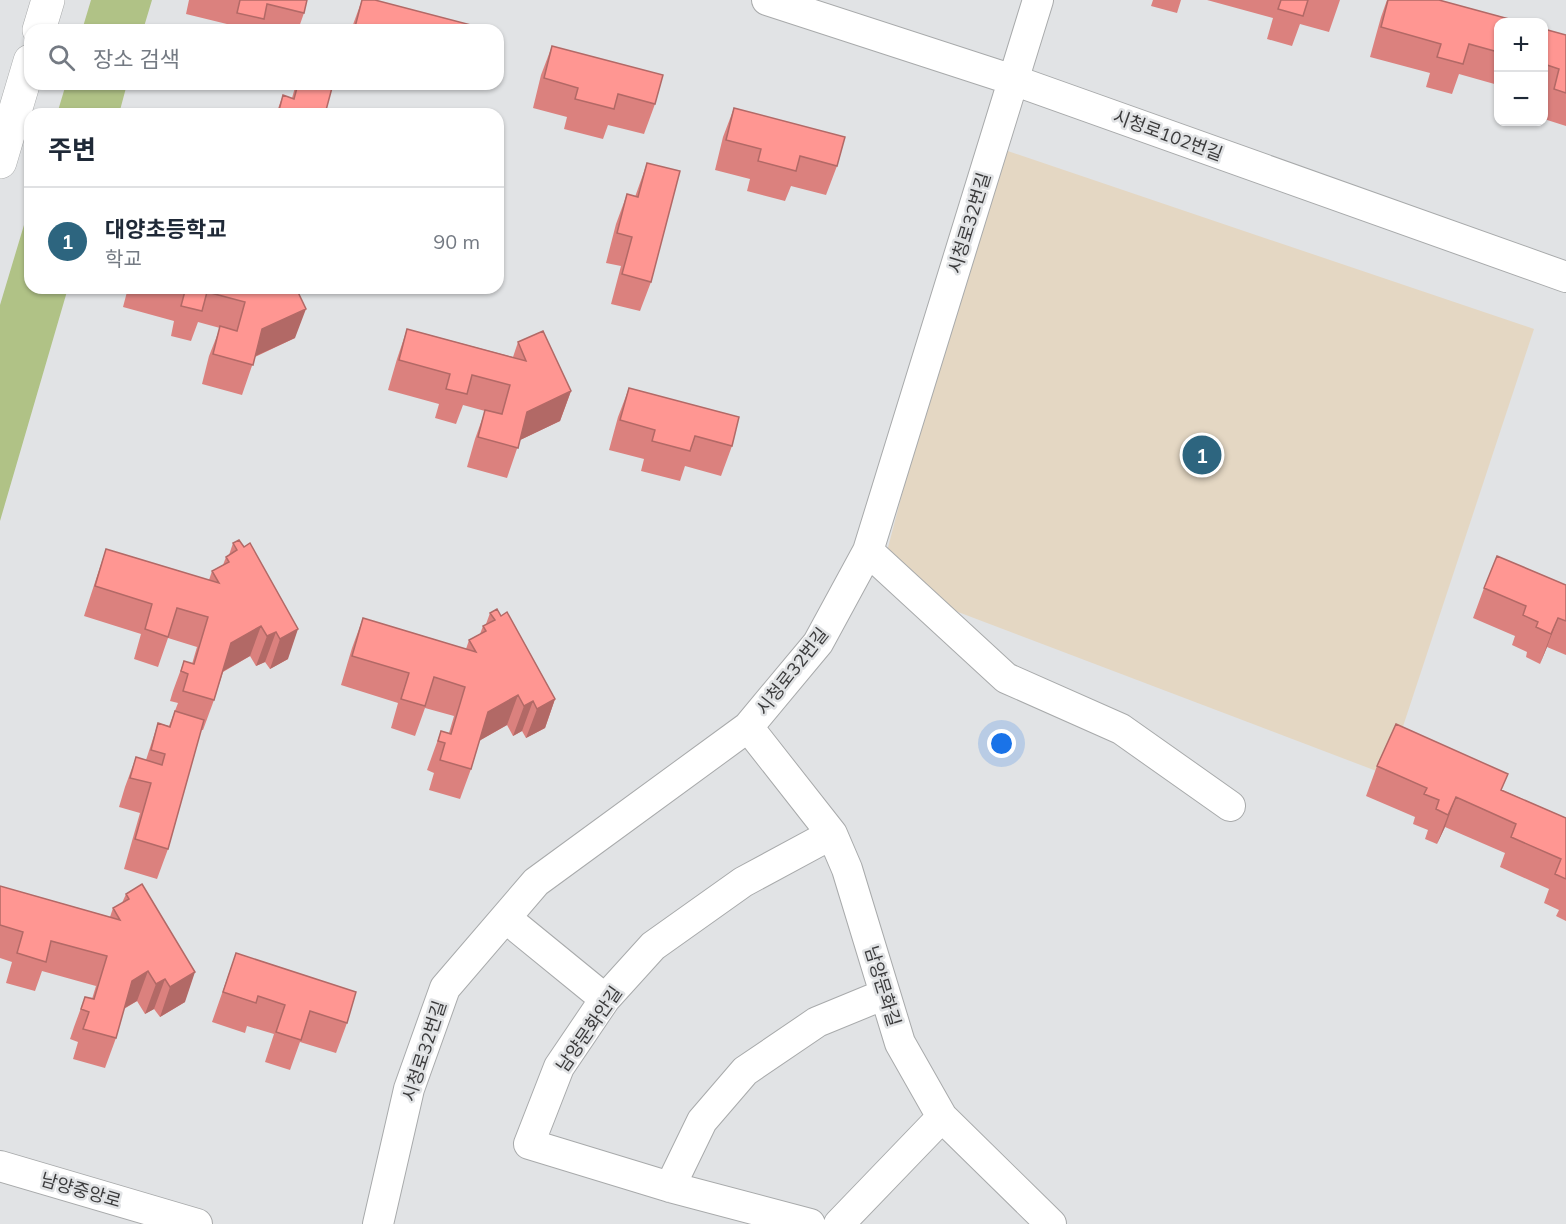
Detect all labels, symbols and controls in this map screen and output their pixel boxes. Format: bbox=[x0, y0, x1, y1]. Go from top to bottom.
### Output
map controls bbox=[1494, 18, 1548, 126]
button: + bbox=[1494, 18, 1548, 72]
search box bbox=[24, 24, 504, 90]
icon: search bbox=[45, 41, 78, 74]
text: 장소 검색 bbox=[93, 45, 180, 73]
button: − bbox=[1494, 72, 1548, 126]
street label: 시청로102번길 bbox=[1110, 104, 1226, 166]
text: 주변 bbox=[48, 133, 96, 166]
street label: 시청로32번길 bbox=[943, 170, 995, 276]
text: 대양초등학교 bbox=[105, 215, 226, 243]
text: 1 bbox=[62, 229, 74, 254]
text: 90 m bbox=[433, 229, 480, 254]
text: 학교 bbox=[105, 246, 142, 271]
pin: 1 bbox=[1182, 432, 1222, 478]
street label: 시청로32번길 bbox=[751, 623, 833, 719]
your location bbox=[987, 729, 1016, 758]
street label: 남양문화길 bbox=[860, 943, 906, 1029]
street label: 남양문화안길 bbox=[551, 982, 627, 1076]
street label: 시청로32번길 bbox=[397, 998, 451, 1104]
street label: 남양중앙로 bbox=[38, 1168, 124, 1212]

